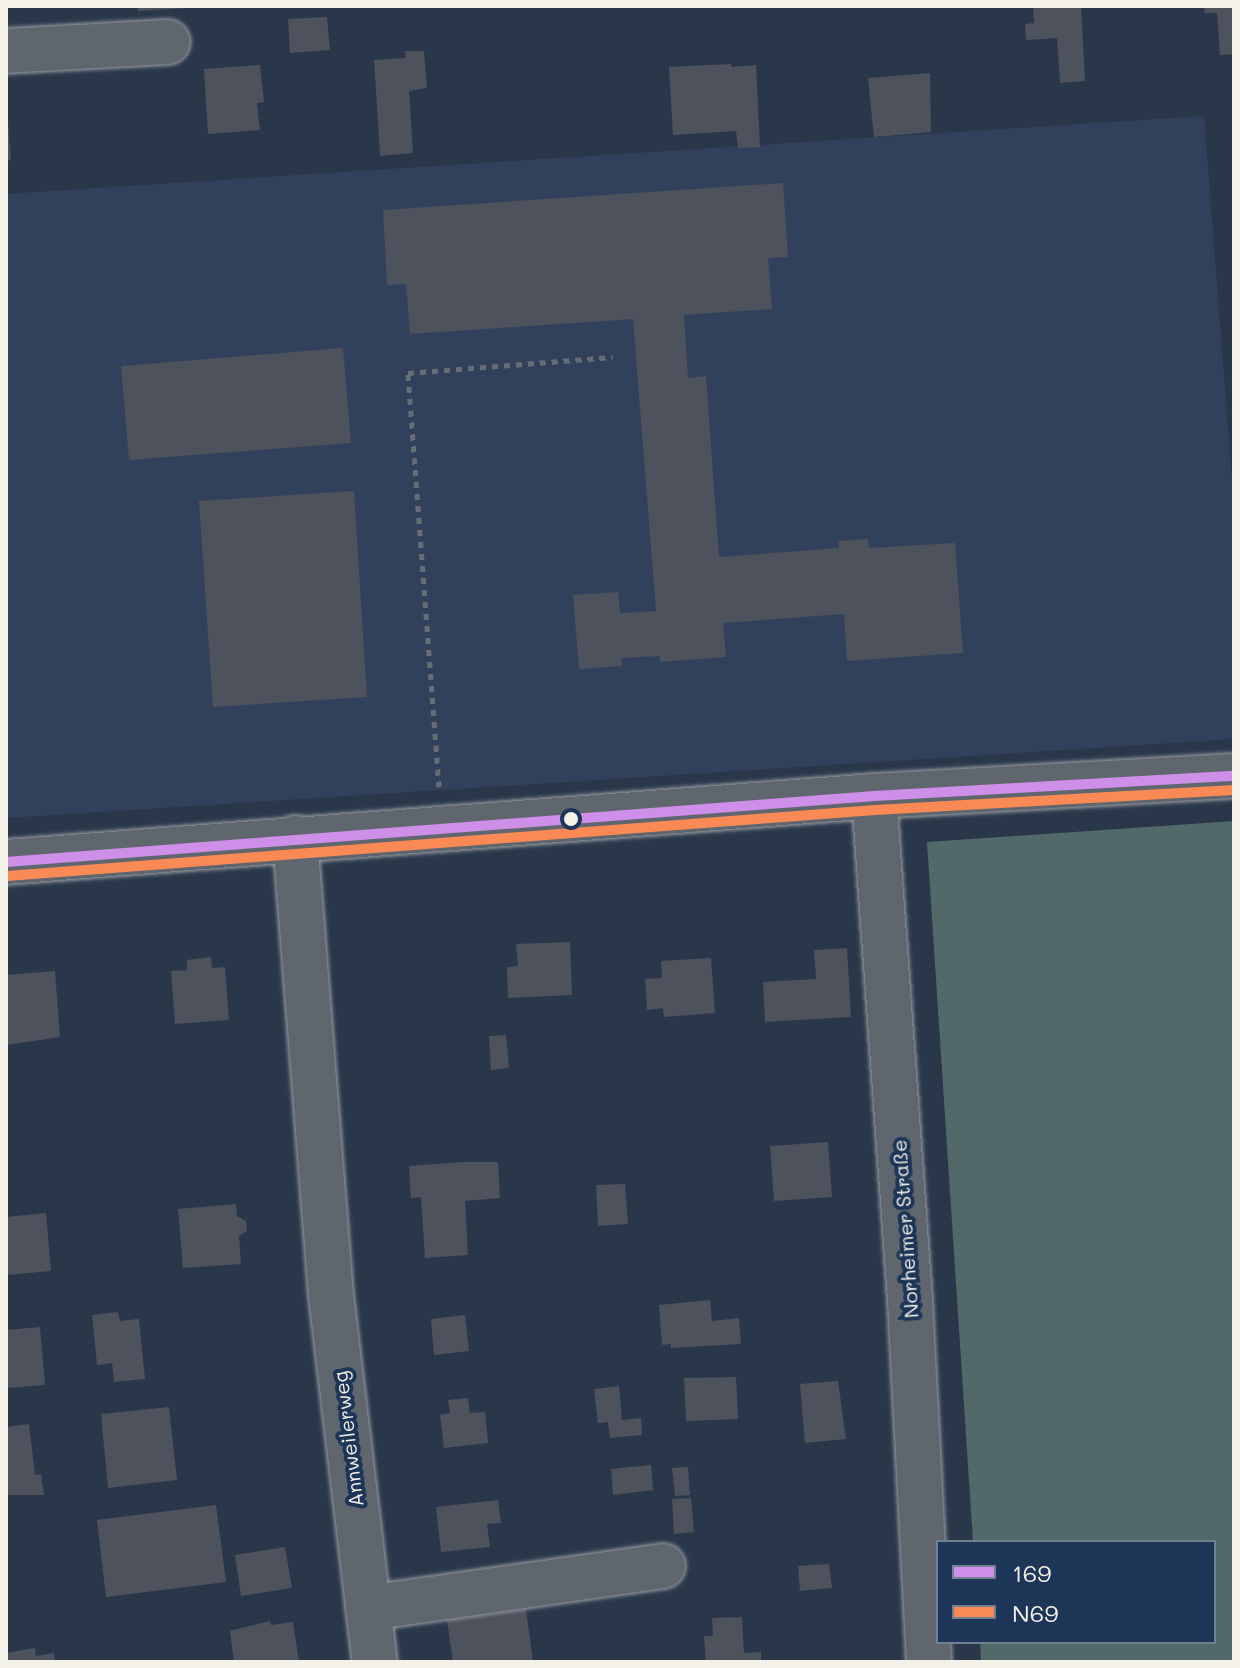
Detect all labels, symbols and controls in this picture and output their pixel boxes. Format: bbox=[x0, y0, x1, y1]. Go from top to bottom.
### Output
unlabelled marker bbox=[563, 811, 579, 827]
street label: Norheimer Straße bbox=[887, 1139, 923, 1319]
street label: Annweilerweg bbox=[328, 1370, 368, 1508]
legend bbox=[936, 1540, 1216, 1644]
text: 169 bbox=[1012, 1557, 1051, 1588]
text: N69 bbox=[1012, 1597, 1058, 1628]

